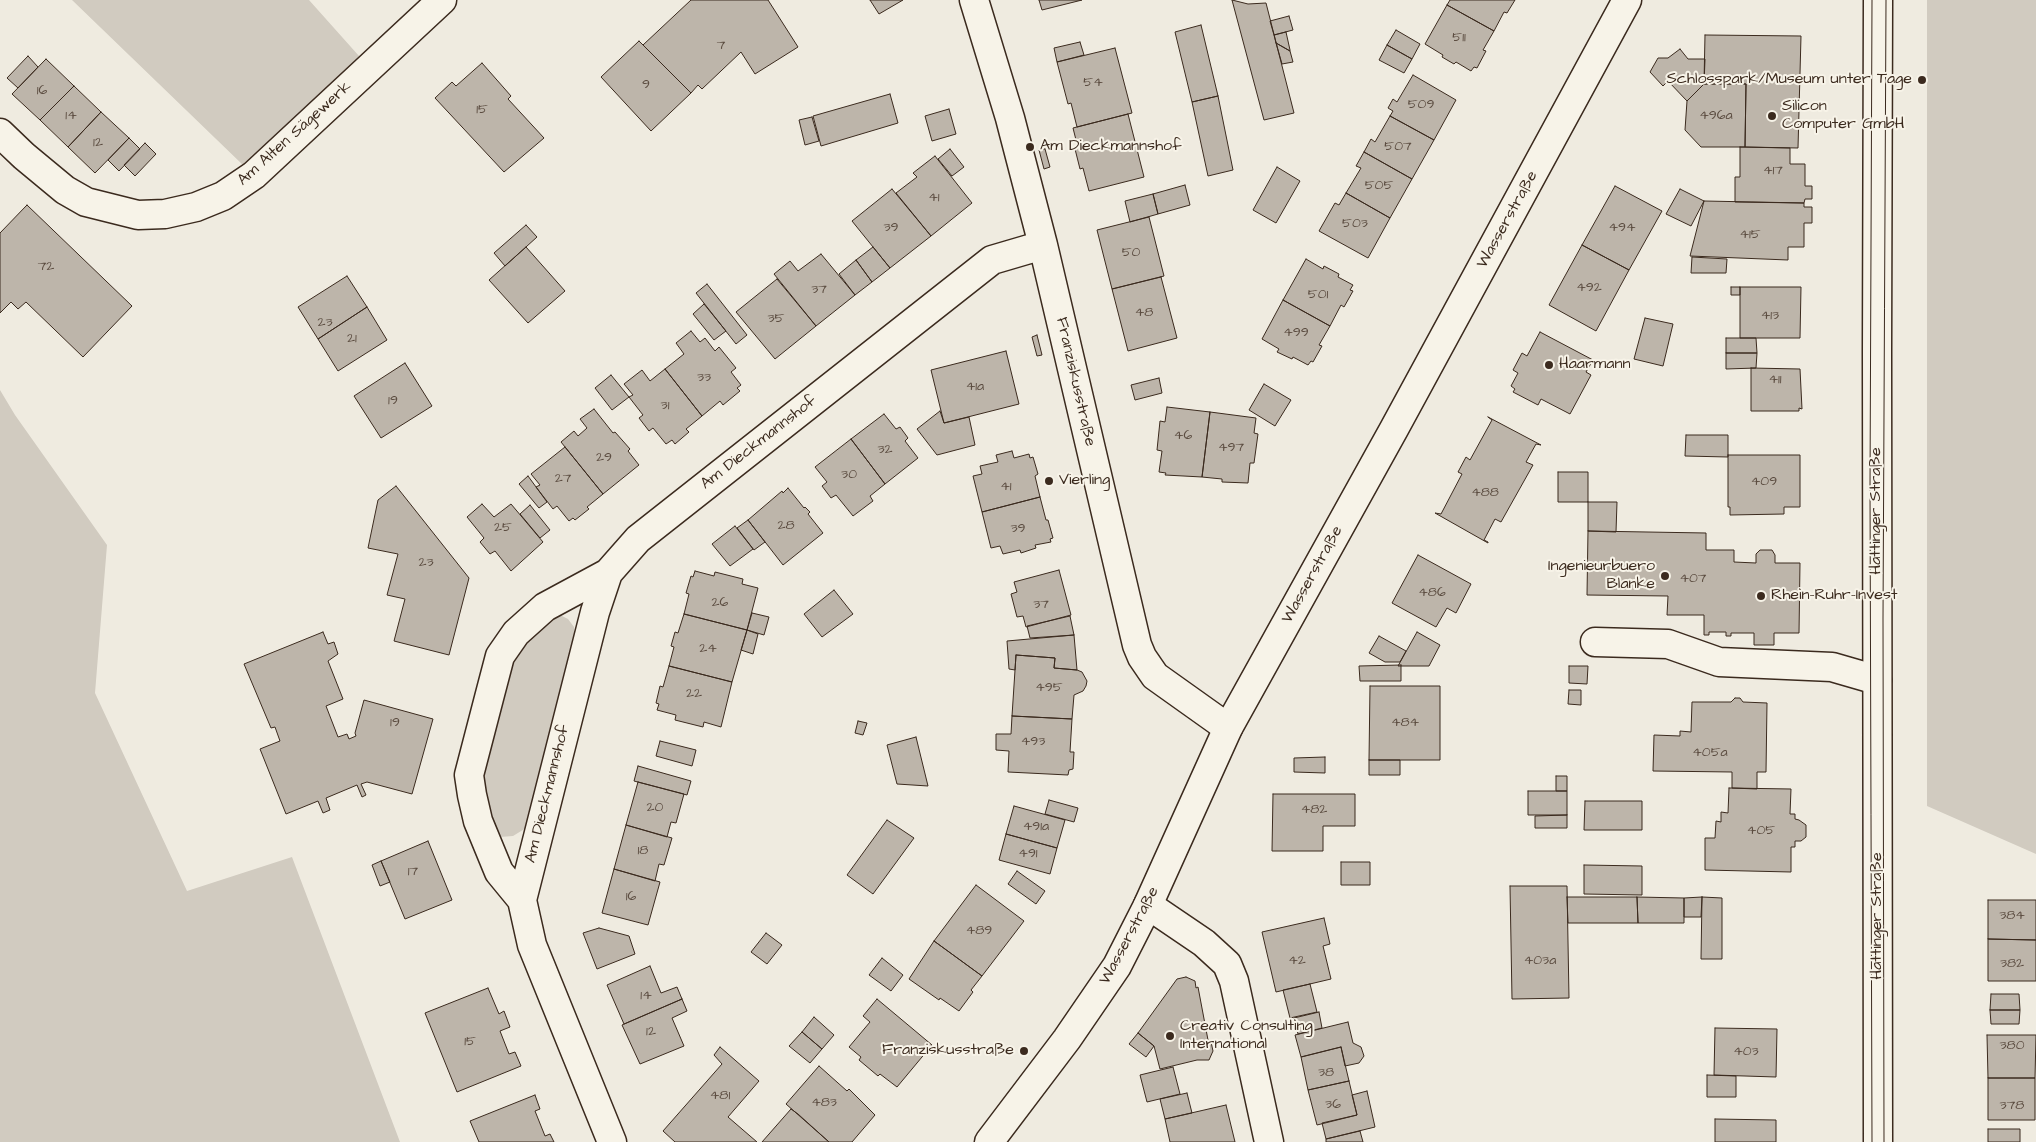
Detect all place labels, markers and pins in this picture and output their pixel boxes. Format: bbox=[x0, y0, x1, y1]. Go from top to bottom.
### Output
place label: Schlosspark/Museum unter Tage bbox=[1667, 70, 1912, 90]
marker: Schlosspark/Museum unter Tage bbox=[1916, 74, 1928, 86]
place label: Silicon Computer GmbH bbox=[1782, 97, 1904, 135]
marker: Silicon Computer GmbH bbox=[1766, 110, 1778, 122]
place label: Am Dieckmannshof bbox=[1040, 137, 1182, 157]
marker: Am Dieckmannshof bbox=[1024, 141, 1036, 153]
place label: Haarmann bbox=[1559, 355, 1630, 375]
marker: Haarmann bbox=[1543, 359, 1555, 371]
place label: Vierling bbox=[1059, 471, 1110, 491]
marker: Vierling bbox=[1043, 475, 1055, 487]
place label: Ingenieurbuero Blanke bbox=[1548, 557, 1655, 595]
marker: Ingenieurbuero Blanke bbox=[1659, 570, 1671, 582]
place label: Rhein-Ruhr-Invest bbox=[1771, 586, 1898, 606]
marker: Rhein-Ruhr-Invest bbox=[1755, 590, 1767, 602]
place label: Creativ Consulting International bbox=[1180, 1017, 1313, 1055]
marker: Creativ Consulting International bbox=[1164, 1030, 1176, 1042]
place label: Franziskusstraße bbox=[882, 1041, 1014, 1061]
marker: Franziskusstraße bbox=[1018, 1045, 1030, 1057]

